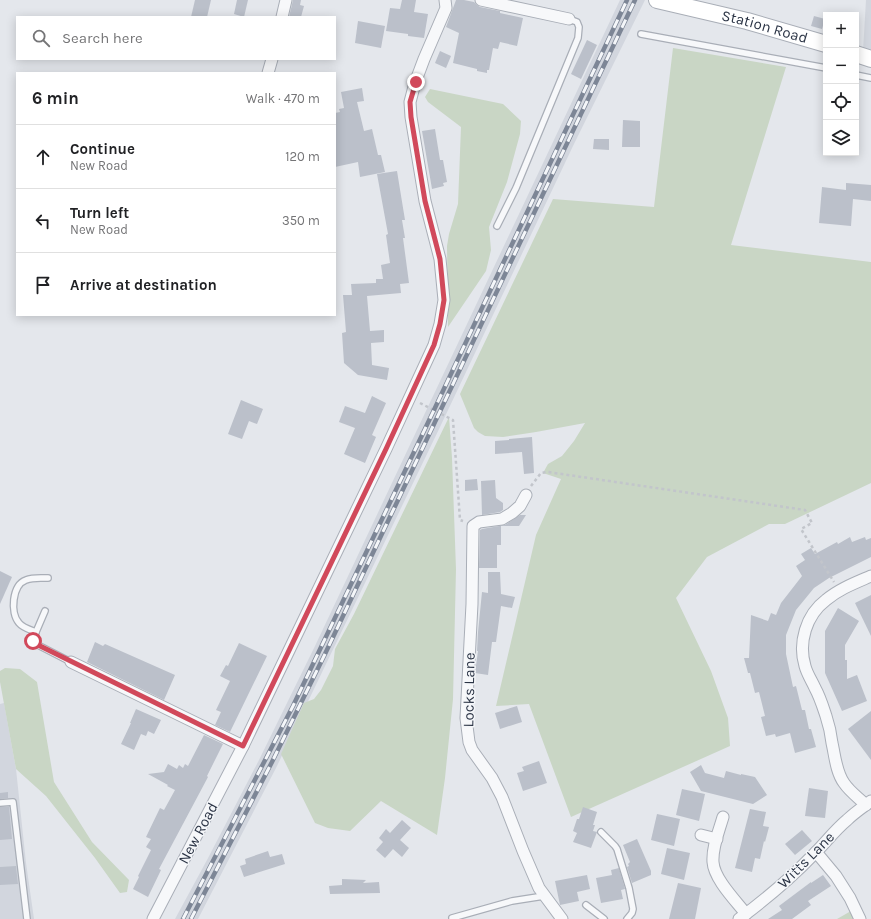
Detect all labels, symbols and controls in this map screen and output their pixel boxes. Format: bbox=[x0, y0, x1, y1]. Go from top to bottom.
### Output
street label: Station Road bbox=[720, 6, 810, 47]
map controls bbox=[823, 12, 859, 156]
button: + bbox=[823, 12, 859, 48]
search box bbox=[16, 16, 336, 60]
icon: search bbox=[30, 27, 52, 49]
text: Search here bbox=[62, 29, 143, 47]
button: − bbox=[823, 48, 859, 84]
route end bbox=[407, 73, 425, 91]
button: locate bbox=[823, 84, 859, 120]
text: 6 min bbox=[32, 88, 79, 108]
text: Walk · 470 m bbox=[246, 91, 320, 106]
button: layers bbox=[823, 120, 859, 156]
text: Continue bbox=[70, 140, 135, 158]
icon: ahead bbox=[32, 146, 54, 168]
text: 120 m bbox=[285, 149, 320, 164]
text: New Road bbox=[70, 158, 128, 173]
text: Turn left bbox=[70, 204, 129, 222]
icon: left bbox=[32, 210, 54, 232]
text: 350 m bbox=[282, 213, 320, 228]
text: New Road bbox=[70, 222, 128, 237]
icon: arrive bbox=[32, 274, 54, 296]
text: Arrive at destination bbox=[70, 276, 217, 294]
route start bbox=[24, 632, 42, 650]
street label: Locks Lane bbox=[459, 652, 479, 728]
street label: New Road bbox=[174, 799, 222, 867]
street label: Witts Lane bbox=[774, 828, 838, 892]

